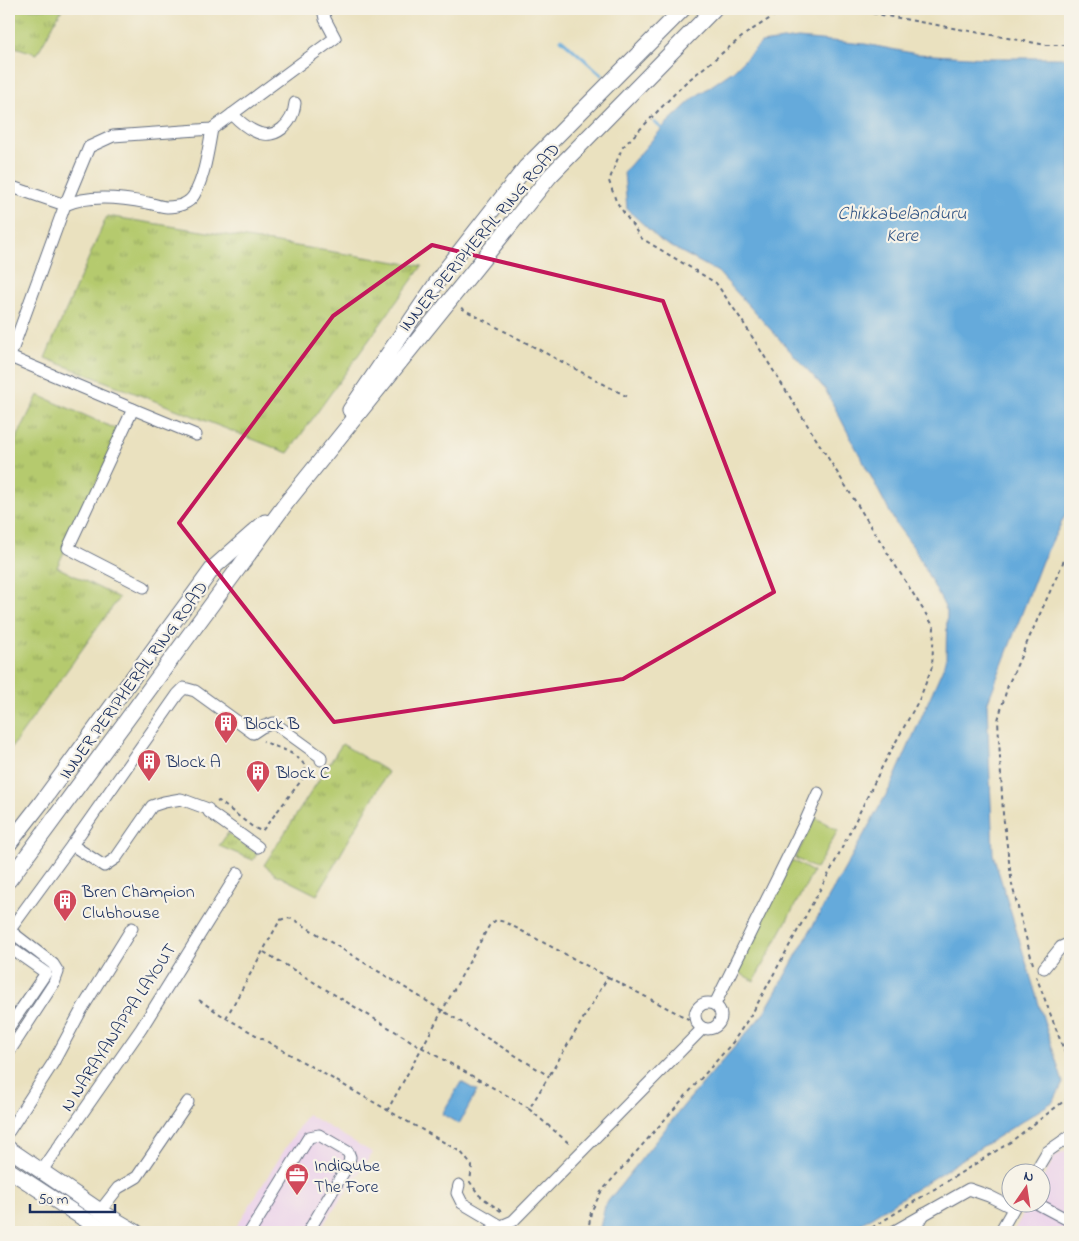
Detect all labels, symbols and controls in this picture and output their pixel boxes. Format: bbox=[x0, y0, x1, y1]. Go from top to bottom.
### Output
street label: INNER PERIPHERAL RING ROAD bbox=[394, 138, 568, 338]
water label: Chikkabelanduru Kere bbox=[837, 201, 967, 250]
street label: INNER PERIPHERAL RING ROAD bbox=[54, 577, 216, 786]
building icon: Block B bbox=[213, 710, 239, 744]
place label: Block B bbox=[243, 712, 300, 738]
building icon: Block A bbox=[136, 748, 162, 782]
place label: Block A bbox=[165, 750, 221, 776]
building icon: Block C bbox=[245, 759, 271, 793]
place label: Block C bbox=[275, 761, 330, 787]
place label: Bren Champion Clubhouse bbox=[81, 880, 195, 927]
building icon: Bren Champion Clubhouse bbox=[52, 888, 78, 922]
street label: N NARAYANAPPA LAYOUT bbox=[55, 939, 184, 1117]
place label: IndiQube The Fore bbox=[314, 1154, 381, 1201]
office icon: IndiQube The Fore bbox=[284, 1162, 310, 1196]
north arrow bbox=[1002, 1164, 1052, 1214]
text: N bbox=[1022, 1166, 1036, 1188]
scale bar bbox=[30, 1181, 115, 1213]
text: 50 m bbox=[38, 1189, 69, 1211]

